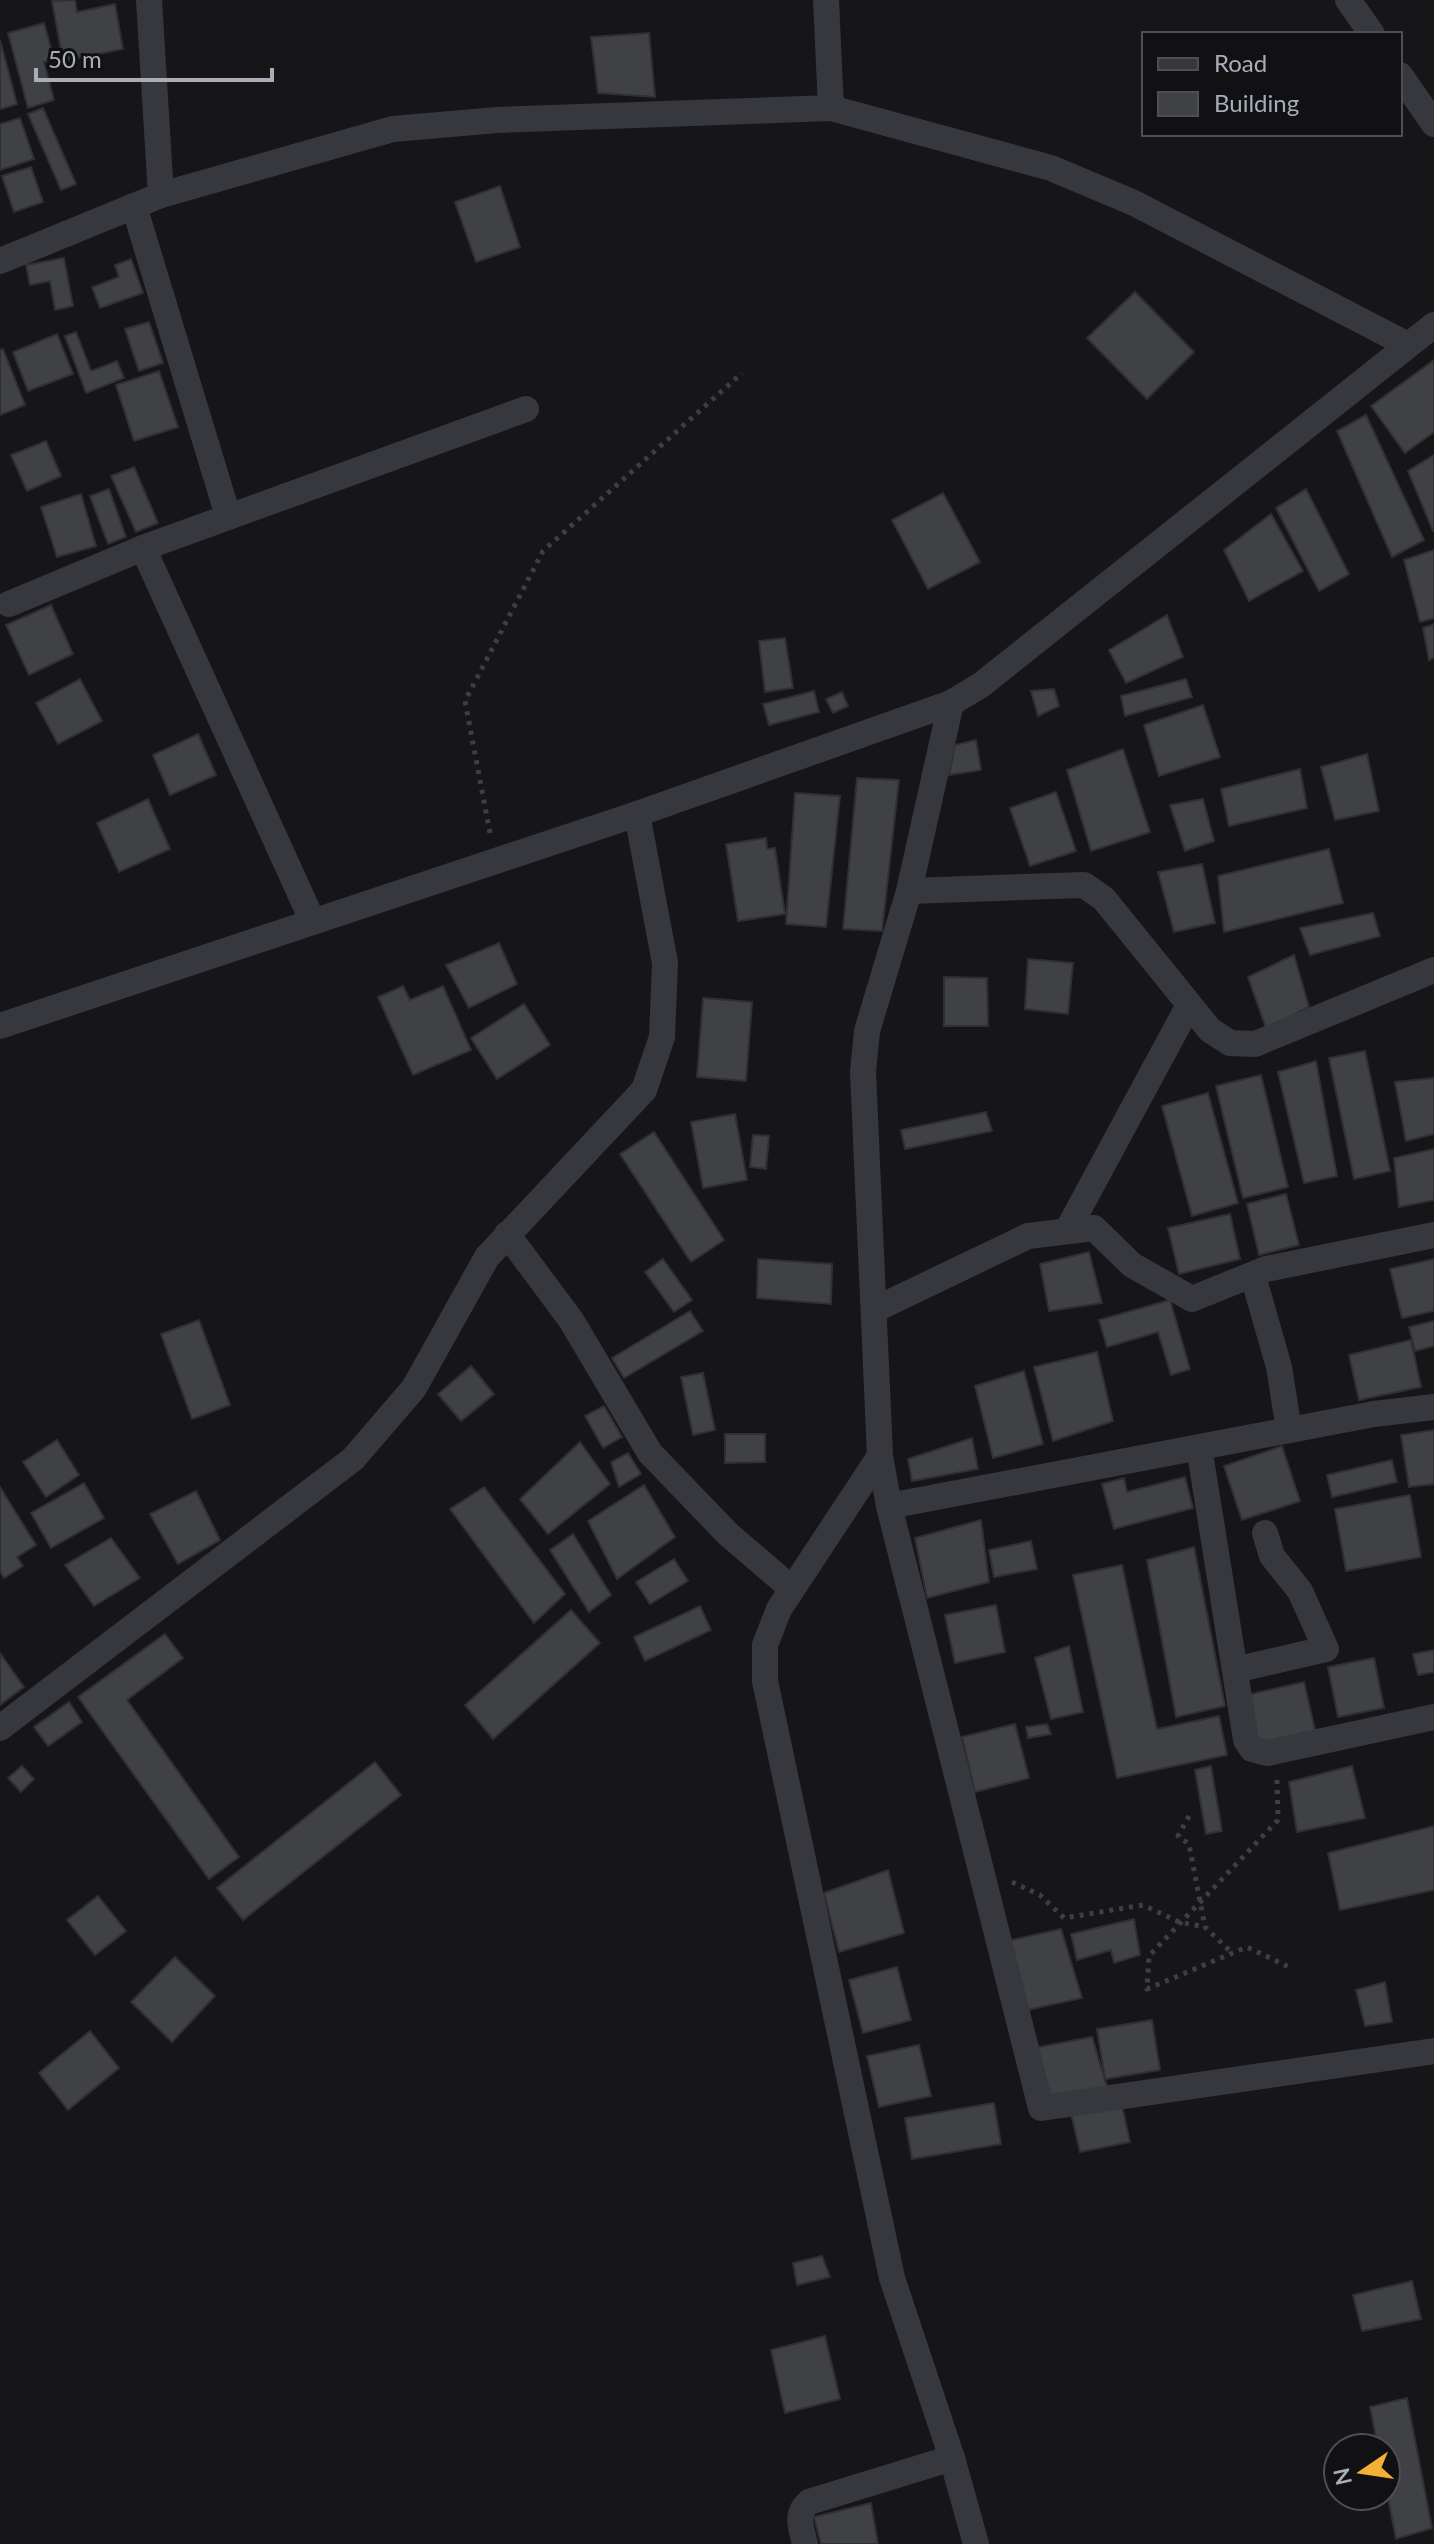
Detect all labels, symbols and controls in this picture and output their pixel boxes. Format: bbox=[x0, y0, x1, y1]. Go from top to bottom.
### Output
scale bar bbox=[36, 32, 272, 82]
legend bbox=[1142, 32, 1402, 136]
text: 50 m bbox=[48, 44, 102, 73]
text: Road bbox=[1214, 48, 1267, 77]
text: Building bbox=[1214, 88, 1299, 117]
north arrow bbox=[1322, 2432, 1402, 2512]
text: N bbox=[1327, 2465, 1357, 2488]

